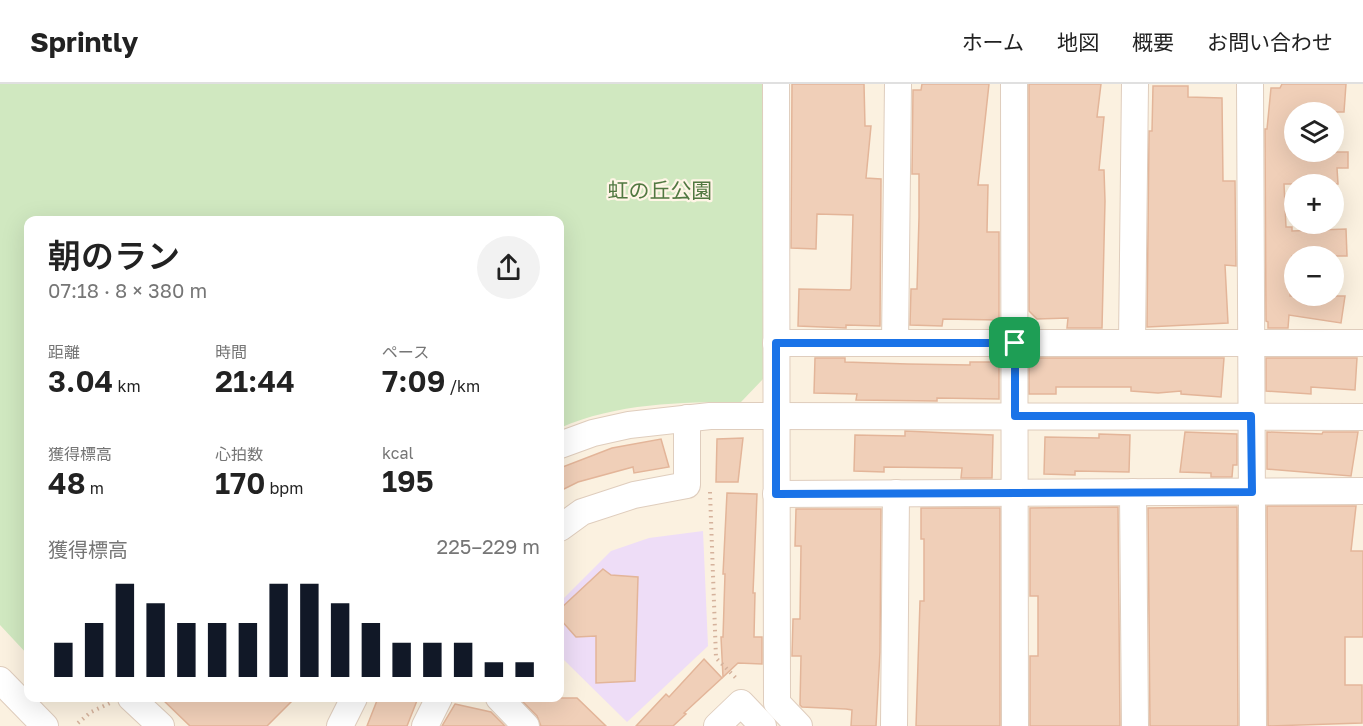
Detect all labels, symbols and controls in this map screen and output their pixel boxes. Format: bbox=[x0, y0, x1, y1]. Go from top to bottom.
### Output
text: Sprintly bbox=[30, 25, 138, 58]
text: ホーム bbox=[962, 29, 1024, 55]
text: 地図 bbox=[1057, 29, 1099, 55]
text: 概要 bbox=[1132, 29, 1174, 55]
text: お問い合わせ bbox=[1207, 29, 1333, 55]
map controls bbox=[1284, 102, 1344, 306]
button: layers bbox=[1284, 102, 1344, 162]
button: + bbox=[1284, 174, 1344, 234]
park label: 虹の丘公園 bbox=[608, 177, 713, 203]
text: 朝のラン bbox=[48, 236, 180, 275]
button: share bbox=[477, 236, 540, 299]
button: − bbox=[1284, 246, 1344, 306]
text: 07:18 · 8 × 380 m bbox=[48, 278, 207, 302]
pin bbox=[989, 317, 1040, 368]
icon: arrive bbox=[998, 326, 1031, 359]
text: 距離 bbox=[48, 342, 80, 362]
text: 時間 bbox=[215, 342, 247, 362]
text: ペース bbox=[382, 342, 429, 362]
text: 3.04 bbox=[48, 363, 113, 399]
text: 21:44 bbox=[215, 363, 295, 399]
text: 7:09 bbox=[382, 363, 445, 399]
text: km bbox=[113, 376, 141, 396]
text: /km bbox=[445, 376, 480, 396]
text: kcal bbox=[382, 443, 414, 463]
text: 獲得標高 bbox=[48, 444, 112, 464]
text: 心拍数 bbox=[215, 444, 263, 464]
text: 195 bbox=[382, 463, 434, 499]
text: 48 bbox=[48, 465, 86, 501]
text: 170 bbox=[215, 465, 266, 501]
text: m bbox=[86, 478, 104, 498]
text: bpm bbox=[266, 478, 303, 498]
text: 225–229 m bbox=[437, 534, 540, 558]
text: 獲得標高 bbox=[48, 537, 128, 561]

